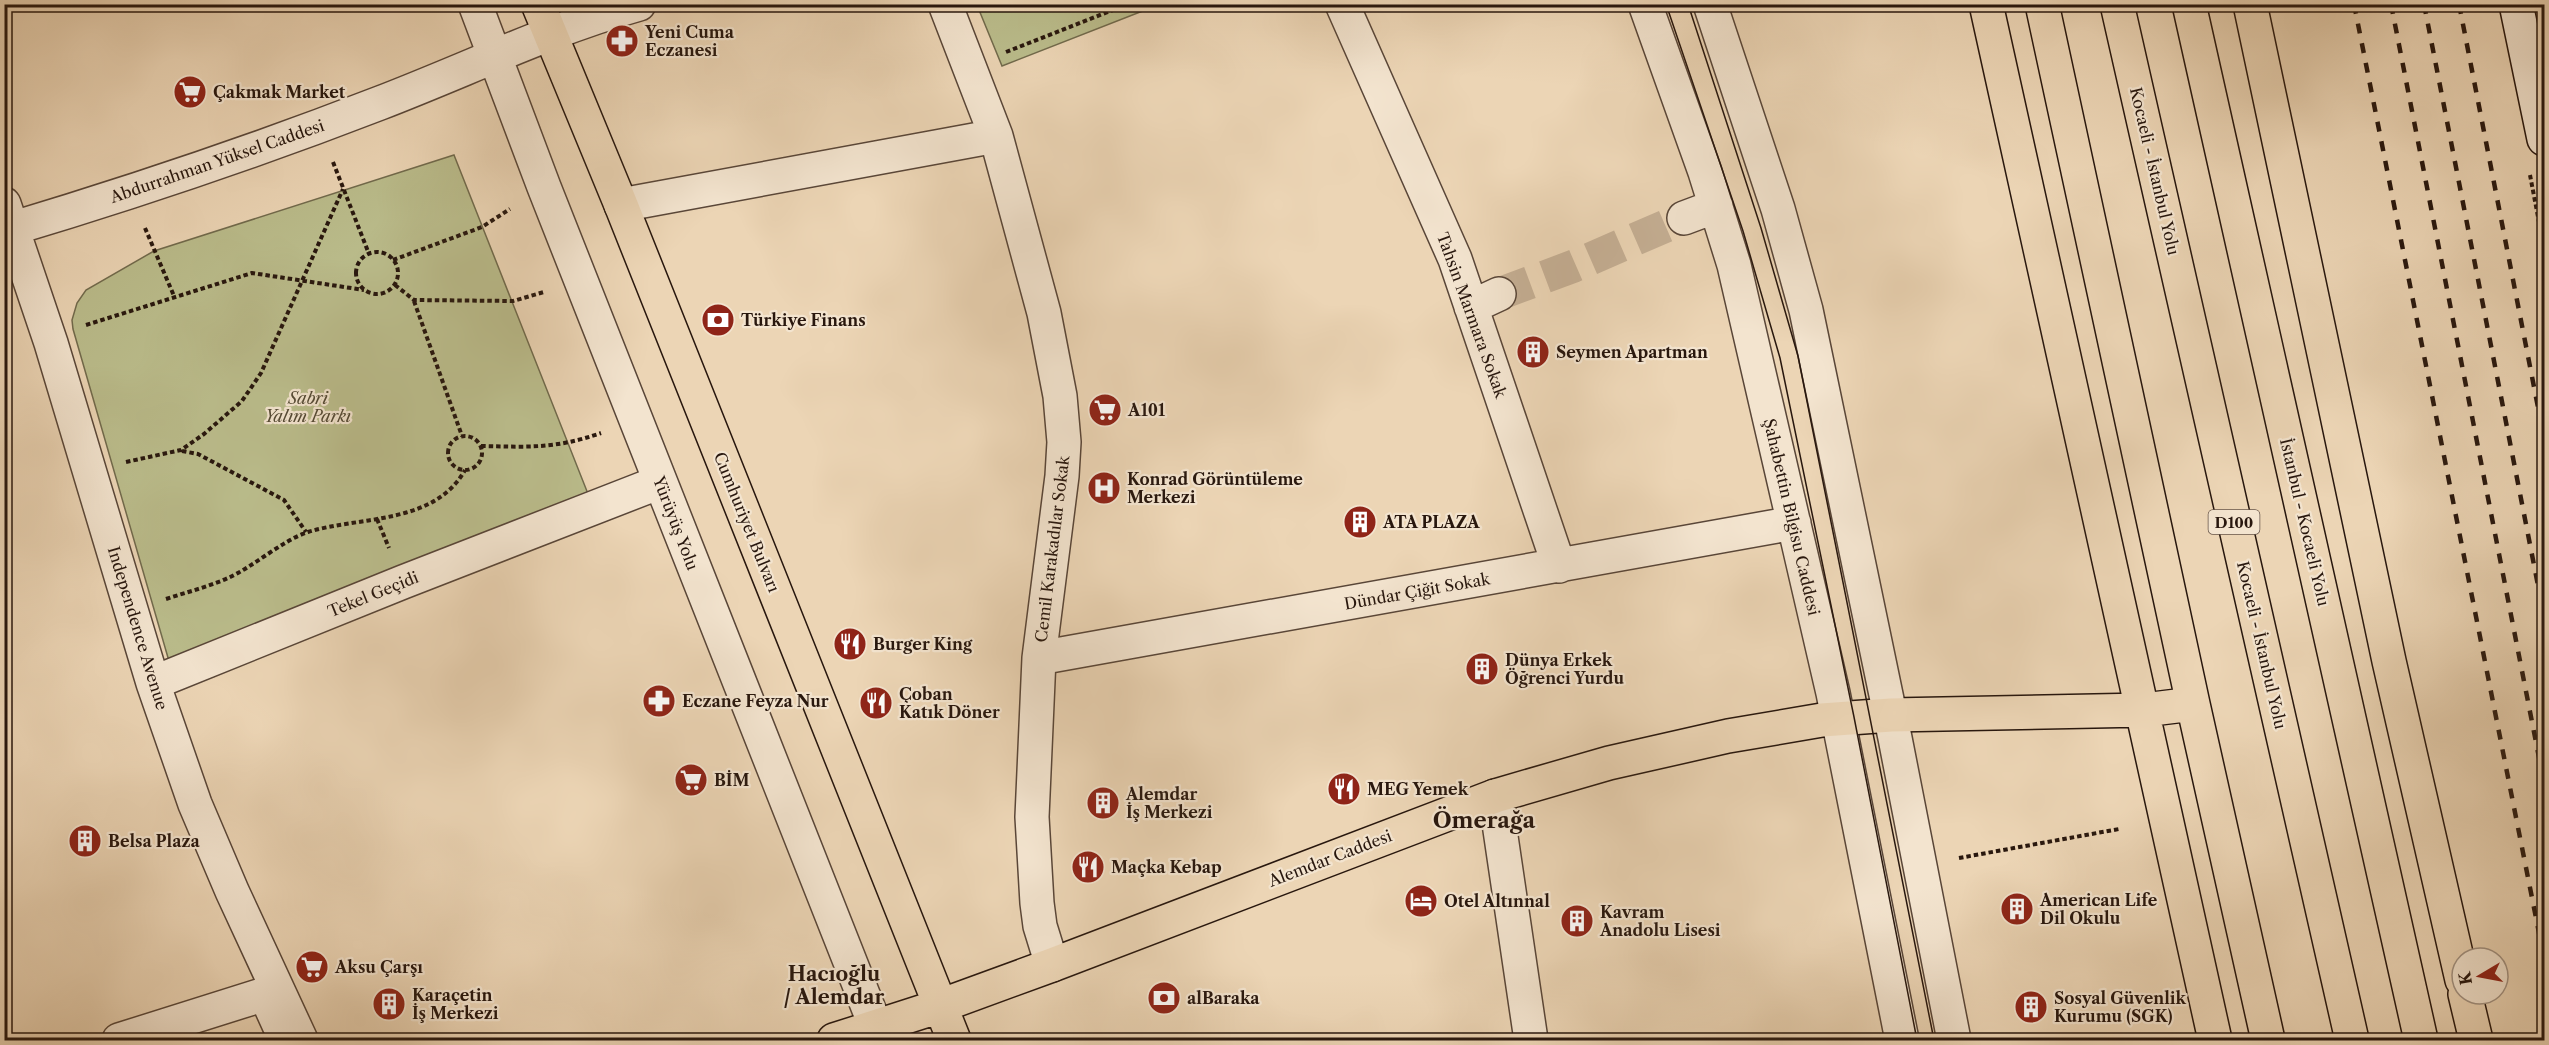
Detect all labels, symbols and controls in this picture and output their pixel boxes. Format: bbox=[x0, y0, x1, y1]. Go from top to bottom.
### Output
place label: Yeni Cuma Eczanesi bbox=[644, 22, 735, 60]
pharmacy icon: Yeni Cuma Eczanesi bbox=[604, 23, 640, 59]
supermarket icon: Çakmak Market bbox=[172, 74, 208, 110]
place label: Çakmak Market bbox=[213, 82, 346, 102]
street label: Kocaeli - İstanbul Yolu bbox=[2126, 85, 2184, 257]
street label: Abdurrahman Yüksel Caddesi bbox=[106, 115, 327, 207]
street label: Tahsin Marmara Sokak bbox=[1433, 229, 1512, 401]
bank icon: Türkiye Finans bbox=[700, 302, 736, 338]
place label: Türkiye Finans bbox=[741, 310, 866, 330]
building icon: Seymen Apartman bbox=[1515, 334, 1551, 370]
place label: Seymen Apartman bbox=[1556, 342, 1708, 362]
park label: Sabri Yalım Parkı bbox=[265, 388, 351, 426]
supermarket icon: A101 bbox=[1087, 392, 1123, 428]
place label: A101 bbox=[1127, 400, 1166, 420]
street label: Şahabettin Bilgisu Caddesi bbox=[1760, 416, 1824, 618]
street label: İstanbul - Kocaeli Yolu bbox=[2276, 436, 2334, 608]
street label: Cumhuriyet Bulvarı bbox=[710, 449, 784, 595]
street label: Cemil Karakadılar Sokak bbox=[1031, 454, 1073, 643]
place label: Konrad Görüntüleme Merkezi bbox=[1127, 469, 1303, 507]
hospital icon: Konrad Görüntüleme Merkezi bbox=[1086, 470, 1122, 506]
street label: Yürüyüş Yolu bbox=[649, 472, 703, 573]
building icon: ATA PLAZA bbox=[1342, 504, 1378, 540]
road number: D100 bbox=[2208, 510, 2260, 534]
place label: ATA PLAZA bbox=[1382, 512, 1480, 532]
street label: Independence Avenue bbox=[104, 544, 172, 712]
street label: Kocaeli - İstanbul Yolu bbox=[2233, 559, 2291, 731]
street label: Tekel Geçidi bbox=[325, 567, 421, 621]
street label: Dündar Çiğit Sokak bbox=[1343, 568, 1492, 614]
restaurant icon: Burger King bbox=[832, 626, 868, 662]
place label: Burger King bbox=[873, 634, 973, 654]
place label: Dünya Erkek Öğrenci Yurdu bbox=[1505, 650, 1625, 688]
building icon: Dünya Erkek Öğrenci Yurdu bbox=[1464, 651, 1500, 687]
pharmacy icon: Eczane Feyza Nur bbox=[641, 683, 677, 719]
place label: Çoban Katık Döner bbox=[899, 684, 1000, 722]
restaurant icon: Çoban Katık Döner bbox=[858, 685, 894, 721]
place label: Eczane Feyza Nur bbox=[682, 691, 829, 711]
supermarket icon: BİM bbox=[673, 762, 709, 798]
place label: BİM bbox=[714, 770, 750, 790]
restaurant icon: MEG Yemek bbox=[1326, 771, 1362, 807]
place label: MEG Yemek bbox=[1367, 779, 1469, 799]
place label: Alemdar İş Merkezi bbox=[1125, 784, 1213, 822]
building icon: Alemdar İş Merkezi bbox=[1085, 785, 1121, 821]
district label: Ömerağa bbox=[1433, 806, 1536, 834]
building icon: Belsa Plaza bbox=[67, 823, 103, 859]
street label: Alemdar Caddesi bbox=[1265, 825, 1395, 891]
place label: Belsa Plaza bbox=[108, 831, 201, 851]
restaurant icon: Maçka Kebap bbox=[1070, 849, 1106, 885]
place label: Maçka Kebap bbox=[1111, 857, 1222, 877]
hotel icon: Otel Altınnal bbox=[1403, 883, 1439, 919]
place label: American Life Dil Okulu bbox=[2039, 890, 2158, 928]
place label: Otel Altınnal bbox=[1444, 891, 1550, 911]
building icon: American Life Dil Okulu bbox=[1999, 891, 2035, 927]
place label: Kavram Anadolu Lisesi bbox=[1599, 902, 1721, 940]
building icon: Kavram Anadolu Lisesi bbox=[1559, 903, 1595, 939]
north arrow bbox=[2450, 946, 2510, 1006]
supermarket icon: Aksu Çarşı bbox=[294, 949, 330, 985]
place label: Aksu Çarşı bbox=[334, 957, 423, 977]
district label: Hacıoğlu / Alemdar bbox=[784, 962, 885, 1009]
text: K bbox=[2454, 969, 2476, 987]
bank icon: alBaraka bbox=[1146, 980, 1182, 1016]
place label: Karaçetin İş Merkezi bbox=[412, 985, 499, 1023]
building icon: Karaçetin İş Merkezi bbox=[371, 986, 407, 1022]
place label: alBaraka bbox=[1187, 988, 1260, 1008]
place label: Sosyal Güvenlik Kurumu (SGK) bbox=[2054, 988, 2187, 1026]
building icon: Sosyal Güvenlik Kurumu (SGK) bbox=[2013, 989, 2049, 1025]

